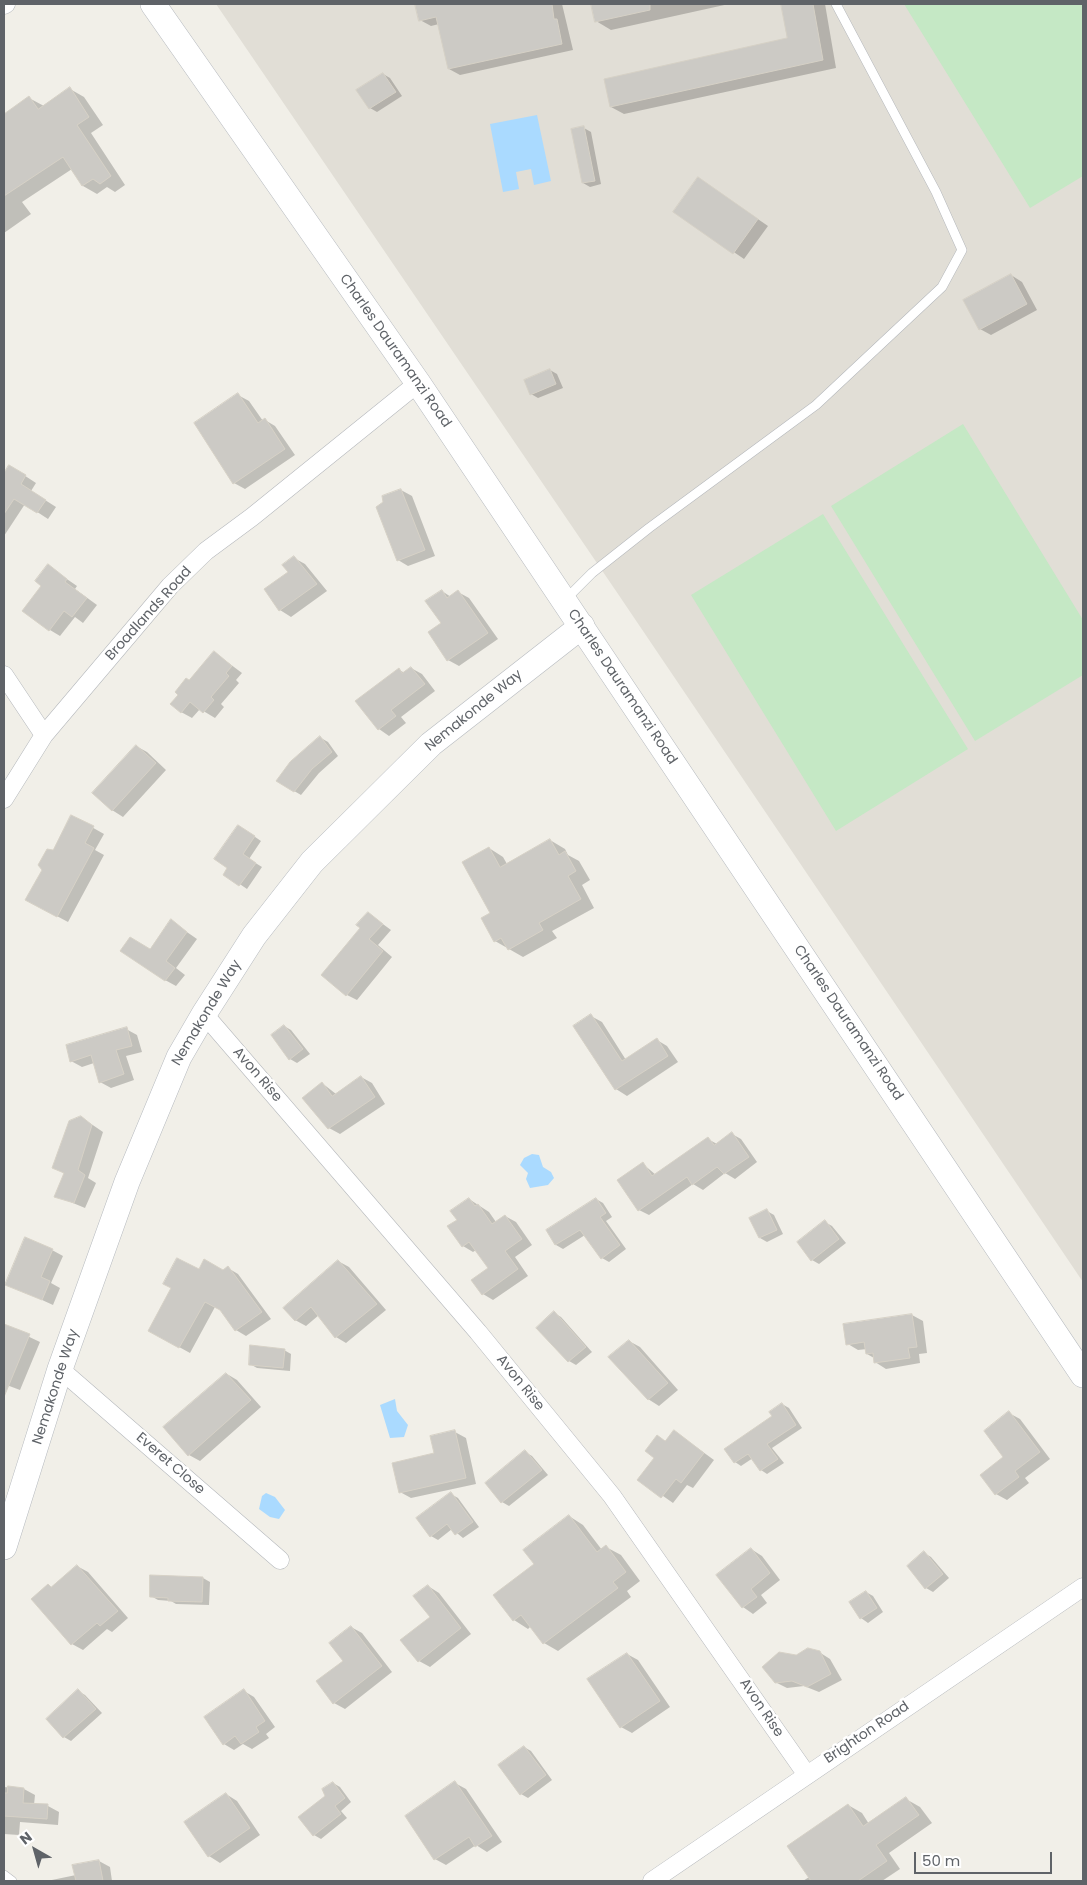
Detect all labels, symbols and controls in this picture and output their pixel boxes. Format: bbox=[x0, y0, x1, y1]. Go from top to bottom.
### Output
street label: Charles Dauramanzi Road bbox=[336, 271, 454, 431]
street label: Broadlands Road bbox=[102, 564, 196, 664]
street label: Charles Dauramanzi Road bbox=[564, 606, 680, 768]
street label: Nemakonde Way bbox=[422, 667, 526, 755]
street label: Charles Dauramanzi Road bbox=[790, 942, 906, 1104]
street label: Nemakonde Way bbox=[169, 957, 245, 1069]
street label: Avon Rise bbox=[229, 1044, 285, 1106]
street label: Nemakonde Way bbox=[29, 1327, 83, 1447]
street label: Avon Rise bbox=[492, 1352, 548, 1414]
street label: Everet Close bbox=[132, 1430, 208, 1498]
street label: Avon Rise bbox=[735, 1676, 787, 1740]
street label: Brighton Road bbox=[821, 1698, 913, 1768]
north arrow bbox=[10, 1825, 60, 1875]
text: N bbox=[15, 1827, 36, 1849]
scale bar bbox=[917, 1842, 1054, 1874]
text: 50 m bbox=[922, 1850, 960, 1871]

